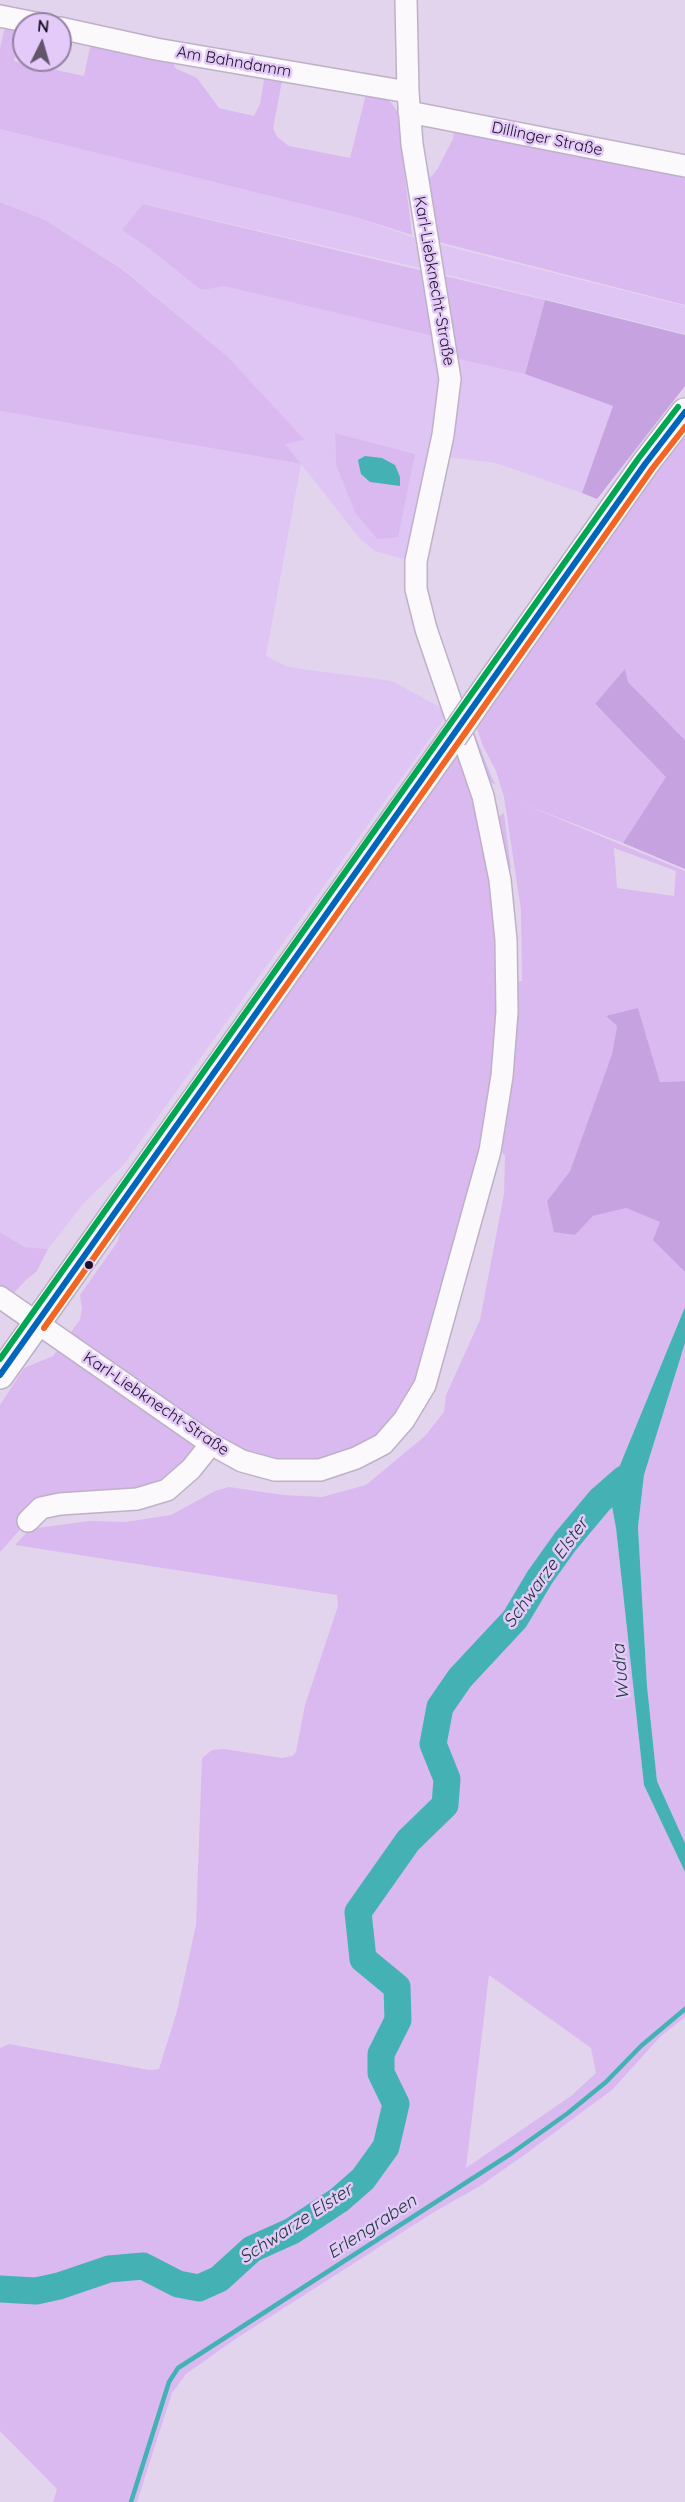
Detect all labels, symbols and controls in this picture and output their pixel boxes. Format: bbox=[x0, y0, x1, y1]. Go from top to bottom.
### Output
north arrow bbox=[12, 12, 72, 72]
text: N bbox=[37, 16, 50, 37]
street label: Am Bahndamm bbox=[175, 42, 293, 82]
street label: Dillinger Straße bbox=[490, 118, 604, 160]
street label: Karl-Liebknecht-Straße bbox=[410, 195, 458, 367]
unlabelled marker bbox=[83, 1259, 95, 1271]
street label: Karl-Liebknecht-Straße bbox=[79, 1348, 233, 1460]
water label: Schwarze Elster bbox=[499, 1514, 593, 1632]
water label: Wudra bbox=[608, 1643, 634, 1701]
water label: Schwarze Elster bbox=[235, 2179, 357, 2269]
water label: Erlengraben bbox=[323, 2190, 421, 2264]

